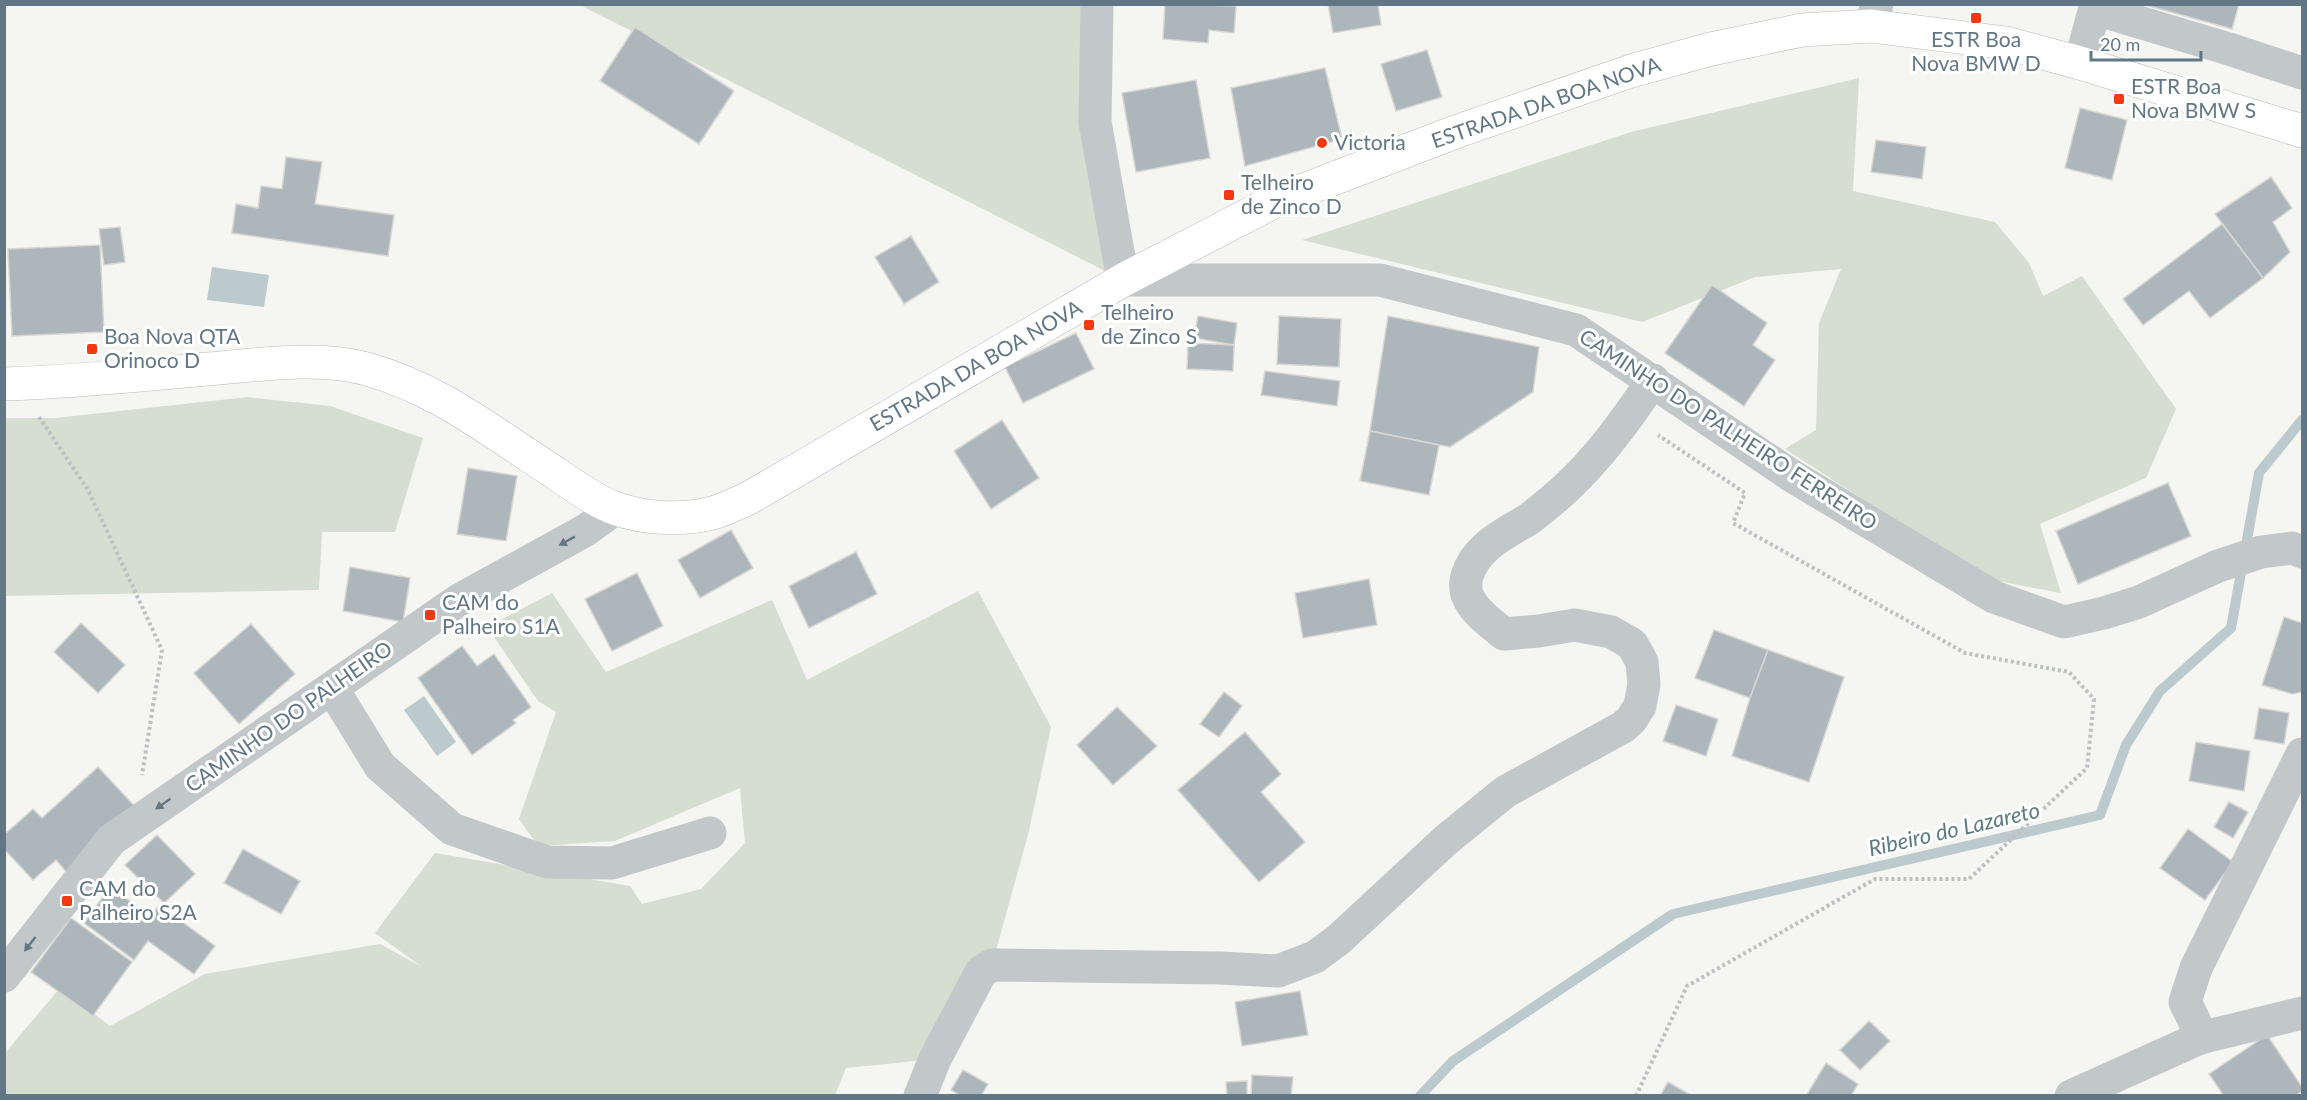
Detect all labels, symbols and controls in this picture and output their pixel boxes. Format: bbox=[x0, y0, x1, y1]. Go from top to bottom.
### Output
marker: ESTR Boa Nova BMW D bbox=[1969, 11, 1983, 25]
scale bar bbox=[2091, 24, 2200, 62]
place label: ESTR Boa Nova BMW D bbox=[1911, 26, 2041, 75]
text: 20 m bbox=[2100, 33, 2140, 55]
street label: ESTRADA DA BOA NOVA bbox=[1428, 50, 1664, 153]
place label: ESTR Boa Nova BMW S bbox=[2131, 73, 2256, 122]
marker: ESTR Boa Nova BMW S bbox=[2112, 92, 2126, 106]
place label: Victoria bbox=[1334, 129, 1406, 154]
marker: Victoria bbox=[1315, 136, 1329, 150]
place label: Telheiro de Zinco D bbox=[1241, 169, 1342, 218]
marker: Telheiro de Zinco D bbox=[1222, 188, 1236, 202]
street label: ESTRADA DA BOA NOVA bbox=[865, 293, 1086, 436]
place label: Telheiro de Zinco S bbox=[1101, 299, 1197, 348]
marker: Telheiro de Zinco S bbox=[1082, 318, 1096, 332]
place label: Boa Nova QTA Orinoco D bbox=[104, 323, 241, 372]
street label: CAMINHO DO PALHEIRO FERREIRO bbox=[1575, 323, 1882, 535]
marker: Boa Nova QTA Orinoco D bbox=[85, 342, 99, 356]
one-way arrow bbox=[558, 536, 575, 546]
place label: CAM do Palheiro S1A bbox=[442, 589, 561, 638]
marker: CAM do Palheiro S1A bbox=[423, 608, 437, 622]
street label: CAMINHO DO PALHEIRO bbox=[180, 635, 396, 797]
water label: Ribeiro do Lazareto bbox=[1866, 796, 2042, 861]
one-way arrow bbox=[155, 798, 171, 809]
place label: CAM do Palheiro S2A bbox=[79, 875, 198, 924]
marker: CAM do Palheiro S2A bbox=[60, 894, 74, 908]
one-way arrow bbox=[23, 936, 36, 952]

